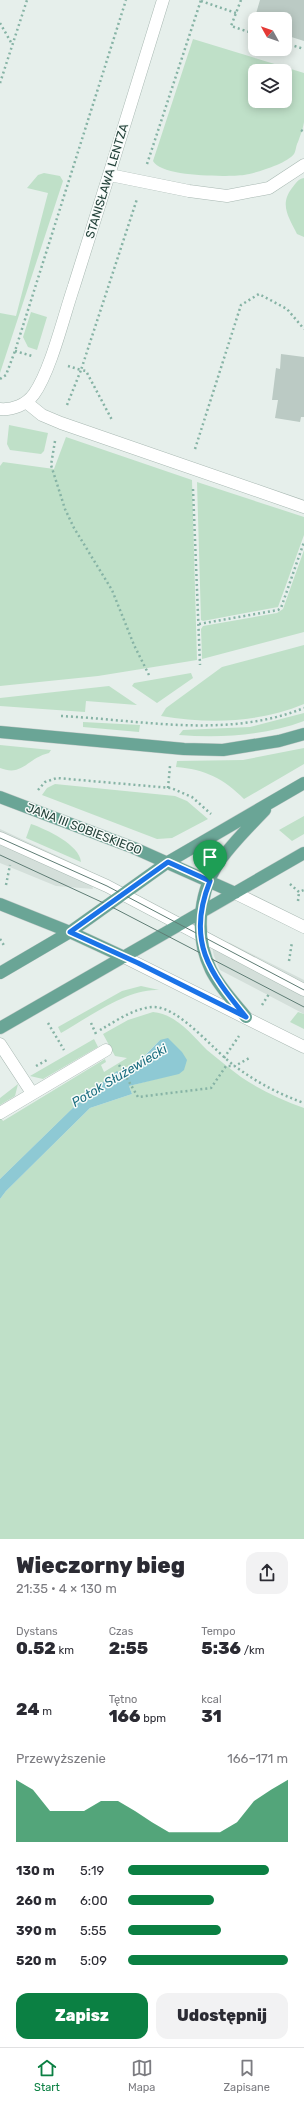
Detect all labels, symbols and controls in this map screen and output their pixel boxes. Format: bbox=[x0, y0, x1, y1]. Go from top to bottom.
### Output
north arrow bbox=[248, 12, 292, 56]
map controls bbox=[248, 12, 292, 108]
button: layers bbox=[248, 64, 292, 108]
street label: STANISŁAWA LENTZA bbox=[83, 122, 131, 240]
street label: JANA III SOBIESKIEGO bbox=[24, 800, 144, 858]
pin bbox=[193, 840, 227, 881]
icon: arrive bbox=[199, 846, 221, 868]
water label: Potok Służewiecki bbox=[69, 1041, 170, 1110]
text: Wieczorny bieg bbox=[16, 1552, 185, 1579]
button: share bbox=[246, 1552, 288, 1594]
text: 21:35 · 4 × 130 m bbox=[16, 1581, 117, 1596]
text: Dystans bbox=[16, 1625, 58, 1638]
text: Czas bbox=[109, 1625, 133, 1638]
text: Tempo bbox=[201, 1625, 235, 1638]
text: 0.52 bbox=[16, 1638, 56, 1658]
text: 2:55 bbox=[109, 1638, 148, 1658]
text: 5:36 bbox=[201, 1638, 241, 1658]
text: km bbox=[56, 1644, 74, 1657]
text: /km bbox=[241, 1644, 264, 1657]
text: Tętno bbox=[109, 1693, 137, 1706]
text: kcal bbox=[201, 1693, 222, 1706]
text: 24 bbox=[16, 1699, 40, 1719]
text: m bbox=[40, 1705, 52, 1718]
text: 166 bbox=[109, 1706, 140, 1726]
text: 31 bbox=[201, 1706, 222, 1726]
text: bpm bbox=[140, 1712, 166, 1725]
text: Przewyższenie bbox=[16, 1751, 106, 1766]
text: 166–171 m bbox=[227, 1751, 288, 1766]
text: 130 m bbox=[16, 1863, 55, 1878]
text: 5:19 bbox=[80, 1863, 104, 1878]
text: 260 m bbox=[16, 1893, 56, 1908]
text: 6:00 bbox=[80, 1893, 108, 1908]
text: 390 m bbox=[16, 1923, 56, 1938]
text: 5:55 bbox=[80, 1923, 107, 1938]
text: 520 m bbox=[16, 1953, 56, 1968]
text: 5:09 bbox=[80, 1953, 107, 1968]
button: Zapisz bbox=[16, 1993, 148, 2039]
button: Udostępnij bbox=[156, 1993, 288, 2039]
tab: Start bbox=[34, 2057, 60, 2094]
tab: Mapa bbox=[128, 2057, 155, 2094]
tab: Zapisane bbox=[223, 2057, 270, 2094]

